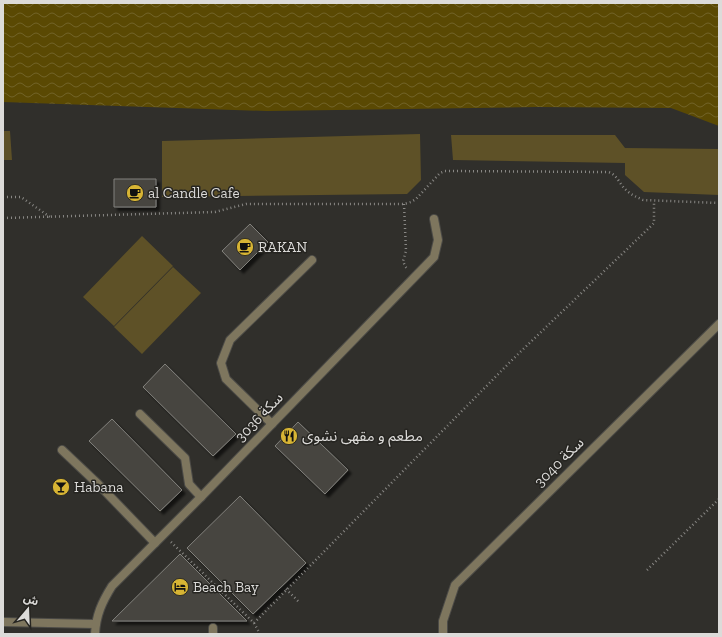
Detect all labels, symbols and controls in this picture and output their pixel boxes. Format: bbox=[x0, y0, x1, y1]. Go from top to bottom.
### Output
cafe icon: al Candle Cafe bbox=[125, 183, 145, 203]
place label: al Candle Cafe bbox=[148, 184, 240, 202]
cafe icon: RAKAN bbox=[235, 237, 255, 257]
place label: RAKAN bbox=[258, 238, 307, 256]
street label: سكة 3036 bbox=[231, 389, 287, 445]
restaurant icon: مطعم و مقهى نشوى bbox=[279, 426, 299, 446]
place label: مطعم و مقهى نشوى bbox=[302, 427, 423, 447]
street label: سكة 3040 bbox=[530, 433, 588, 491]
bar icon: Habana bbox=[51, 477, 71, 497]
place label: Habana bbox=[74, 478, 124, 496]
hotel icon: Beach Bay bbox=[170, 577, 190, 597]
place label: Beach Bay bbox=[193, 578, 259, 596]
north arrow bbox=[8, 589, 48, 629]
text: ش bbox=[22, 591, 40, 609]

